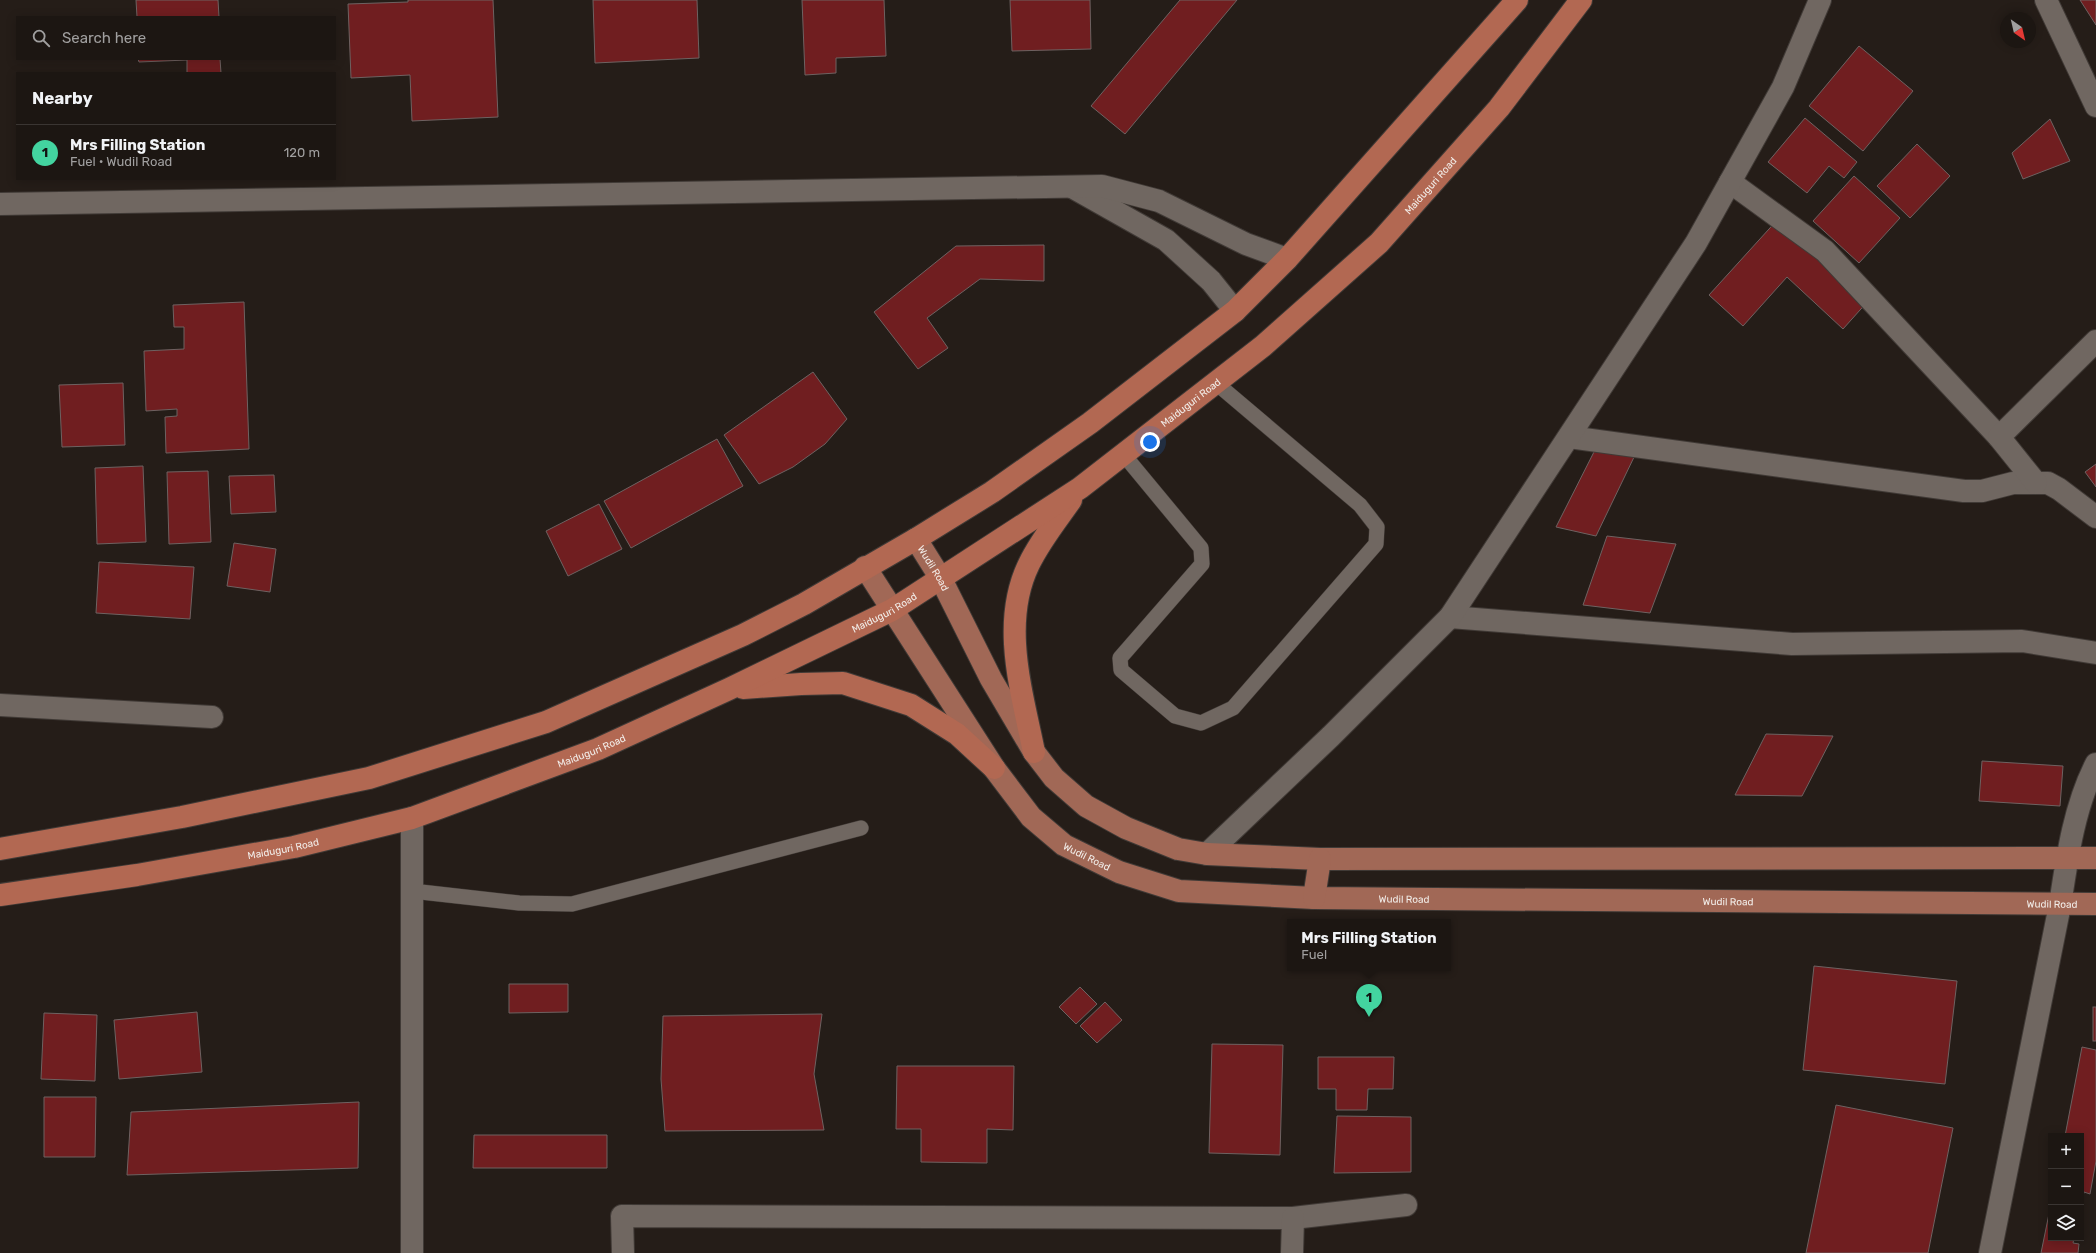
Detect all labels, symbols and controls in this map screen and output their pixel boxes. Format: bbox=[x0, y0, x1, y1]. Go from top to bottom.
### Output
north arrow bbox=[2000, 12, 2036, 48]
search box bbox=[16, 16, 336, 60]
icon: search bbox=[30, 27, 52, 49]
text: Search here bbox=[62, 29, 146, 47]
text: Nearby bbox=[32, 88, 93, 108]
text: Mrs Filling Station bbox=[70, 136, 205, 154]
text: 1 bbox=[42, 145, 48, 160]
text: 120 m bbox=[284, 145, 320, 160]
text: Fuel · Wudil Road bbox=[70, 154, 172, 169]
street label: Maiduguri Road bbox=[1402, 155, 1459, 217]
street label: Maiduguri Road bbox=[1159, 376, 1223, 430]
your location bbox=[1140, 432, 1160, 452]
street label: Wudil Road bbox=[915, 544, 951, 593]
street label: Maiduguri Road bbox=[850, 590, 919, 636]
street label: Maiduguri Road bbox=[556, 732, 628, 771]
street label: Maiduguri Road bbox=[247, 836, 320, 862]
street label: Wudil Road bbox=[1061, 841, 1112, 874]
street label: Wudil Road bbox=[1379, 893, 1430, 906]
street label: Wudil Road bbox=[1703, 896, 1754, 908]
street label: Wudil Road bbox=[2027, 898, 2078, 911]
popup bbox=[1287, 919, 1451, 971]
text: Mrs Filling Station bbox=[1301, 929, 1437, 947]
text: Fuel bbox=[1301, 947, 1327, 962]
pin: 1 bbox=[1356, 984, 1382, 1017]
map controls bbox=[2048, 1133, 2084, 1241]
button: + bbox=[2048, 1133, 2084, 1169]
button: − bbox=[2048, 1169, 2084, 1205]
button: layers bbox=[2048, 1205, 2084, 1241]

